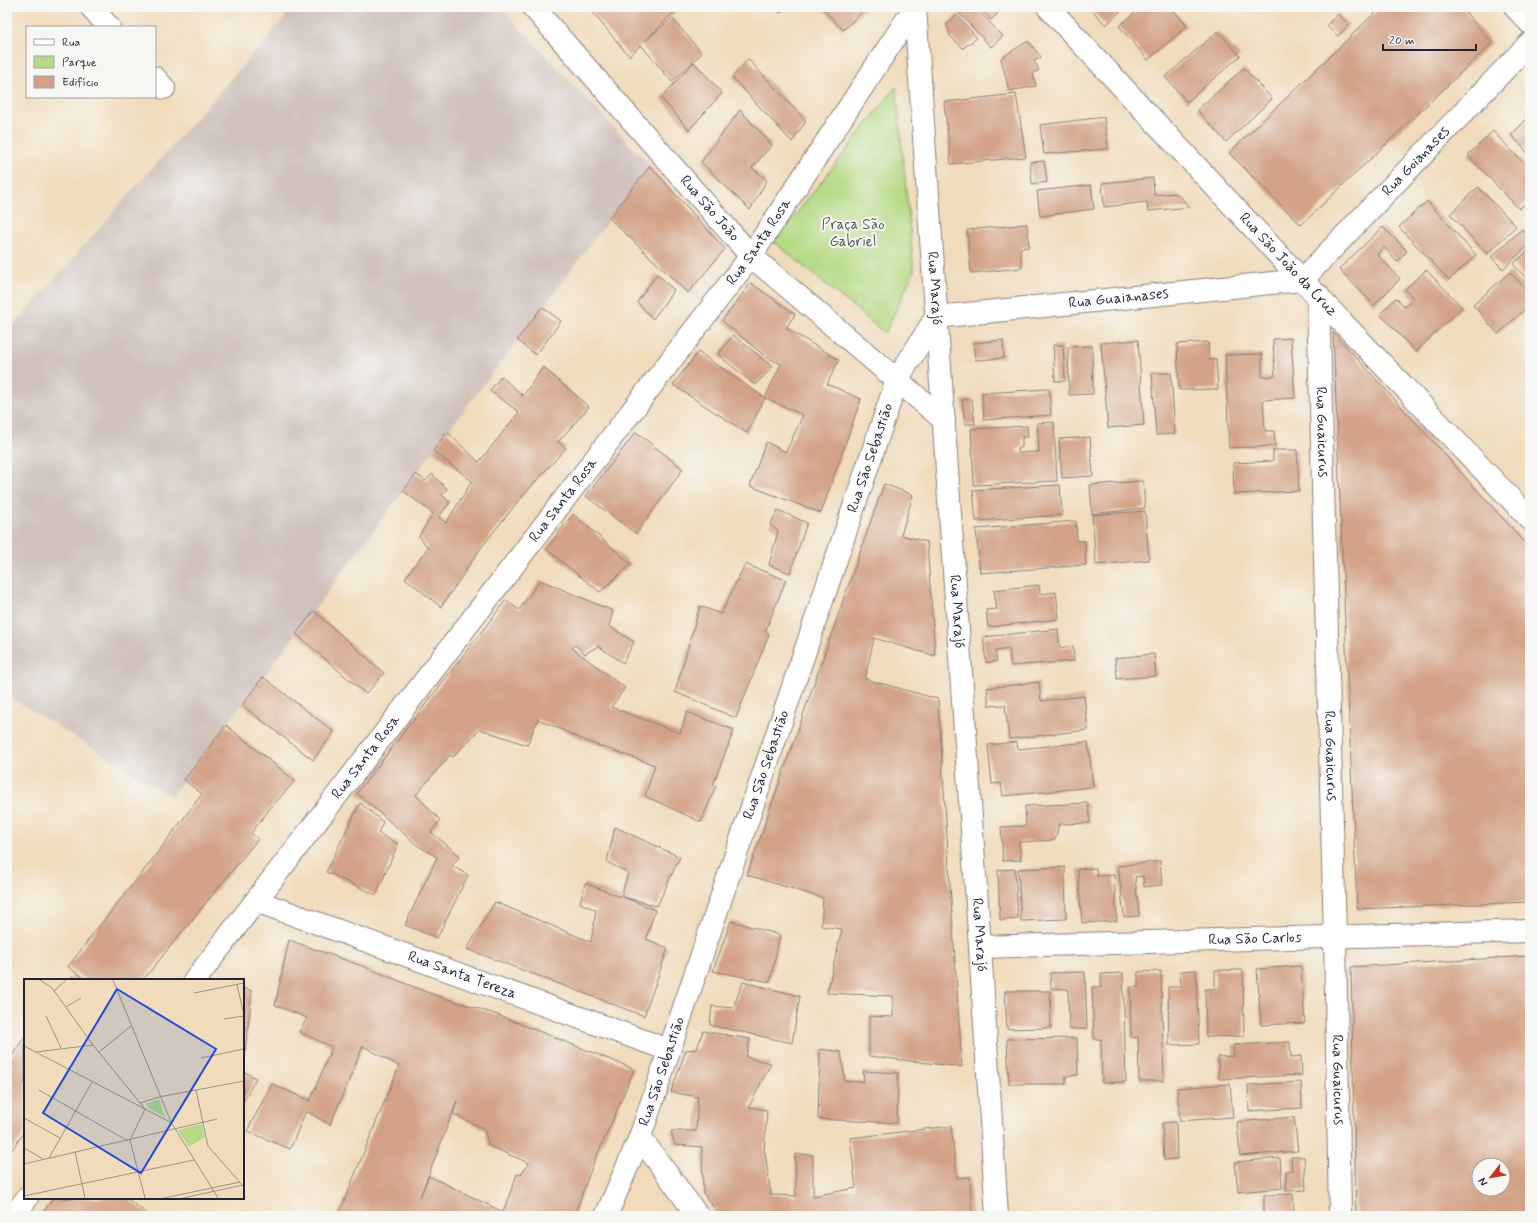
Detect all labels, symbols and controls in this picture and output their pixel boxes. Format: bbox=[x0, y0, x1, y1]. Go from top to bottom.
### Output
legend bbox=[26, 26, 156, 98]
scale bar bbox=[1383, 26, 1476, 52]
text: 20 m bbox=[1389, 33, 1415, 49]
text: Rua bbox=[62, 35, 80, 51]
text: Parque bbox=[62, 55, 97, 71]
text: Edifício bbox=[62, 75, 98, 91]
street label: Rua Goianases bbox=[1378, 122, 1455, 201]
street label: Rua São João bbox=[675, 171, 744, 246]
street label: Rua Santa Rosa bbox=[722, 194, 797, 290]
street label: Rua São João da Cruz bbox=[1234, 208, 1341, 321]
park label: Praça São Gabriel bbox=[821, 215, 885, 252]
street label: Rua Marajó bbox=[922, 251, 947, 326]
street label: Rua Guaianases bbox=[1068, 284, 1169, 314]
street label: Rua Guaicurus bbox=[1310, 386, 1333, 478]
street label: Rua São Sebastião bbox=[843, 401, 898, 515]
street label: Rua Santa Rosa bbox=[525, 453, 603, 547]
street label: Rua Marajó bbox=[944, 574, 969, 649]
street label: Rua São Sebastião bbox=[739, 708, 794, 822]
street label: Rua Santa Rosa bbox=[327, 710, 406, 804]
street label: Rua Guaicurus bbox=[1319, 710, 1341, 801]
street label: Rua Marajó bbox=[967, 897, 992, 972]
street label: Rua São Carlos bbox=[1208, 928, 1302, 950]
street label: Rua Santa Tereza bbox=[405, 947, 519, 1004]
inset map bbox=[24, 979, 244, 1199]
street label: Rua São Sebastião bbox=[634, 1014, 690, 1129]
street label: Rua Guaicurus bbox=[1327, 1034, 1348, 1125]
north arrow bbox=[1471, 1157, 1511, 1197]
text: N bbox=[1475, 1175, 1491, 1188]

